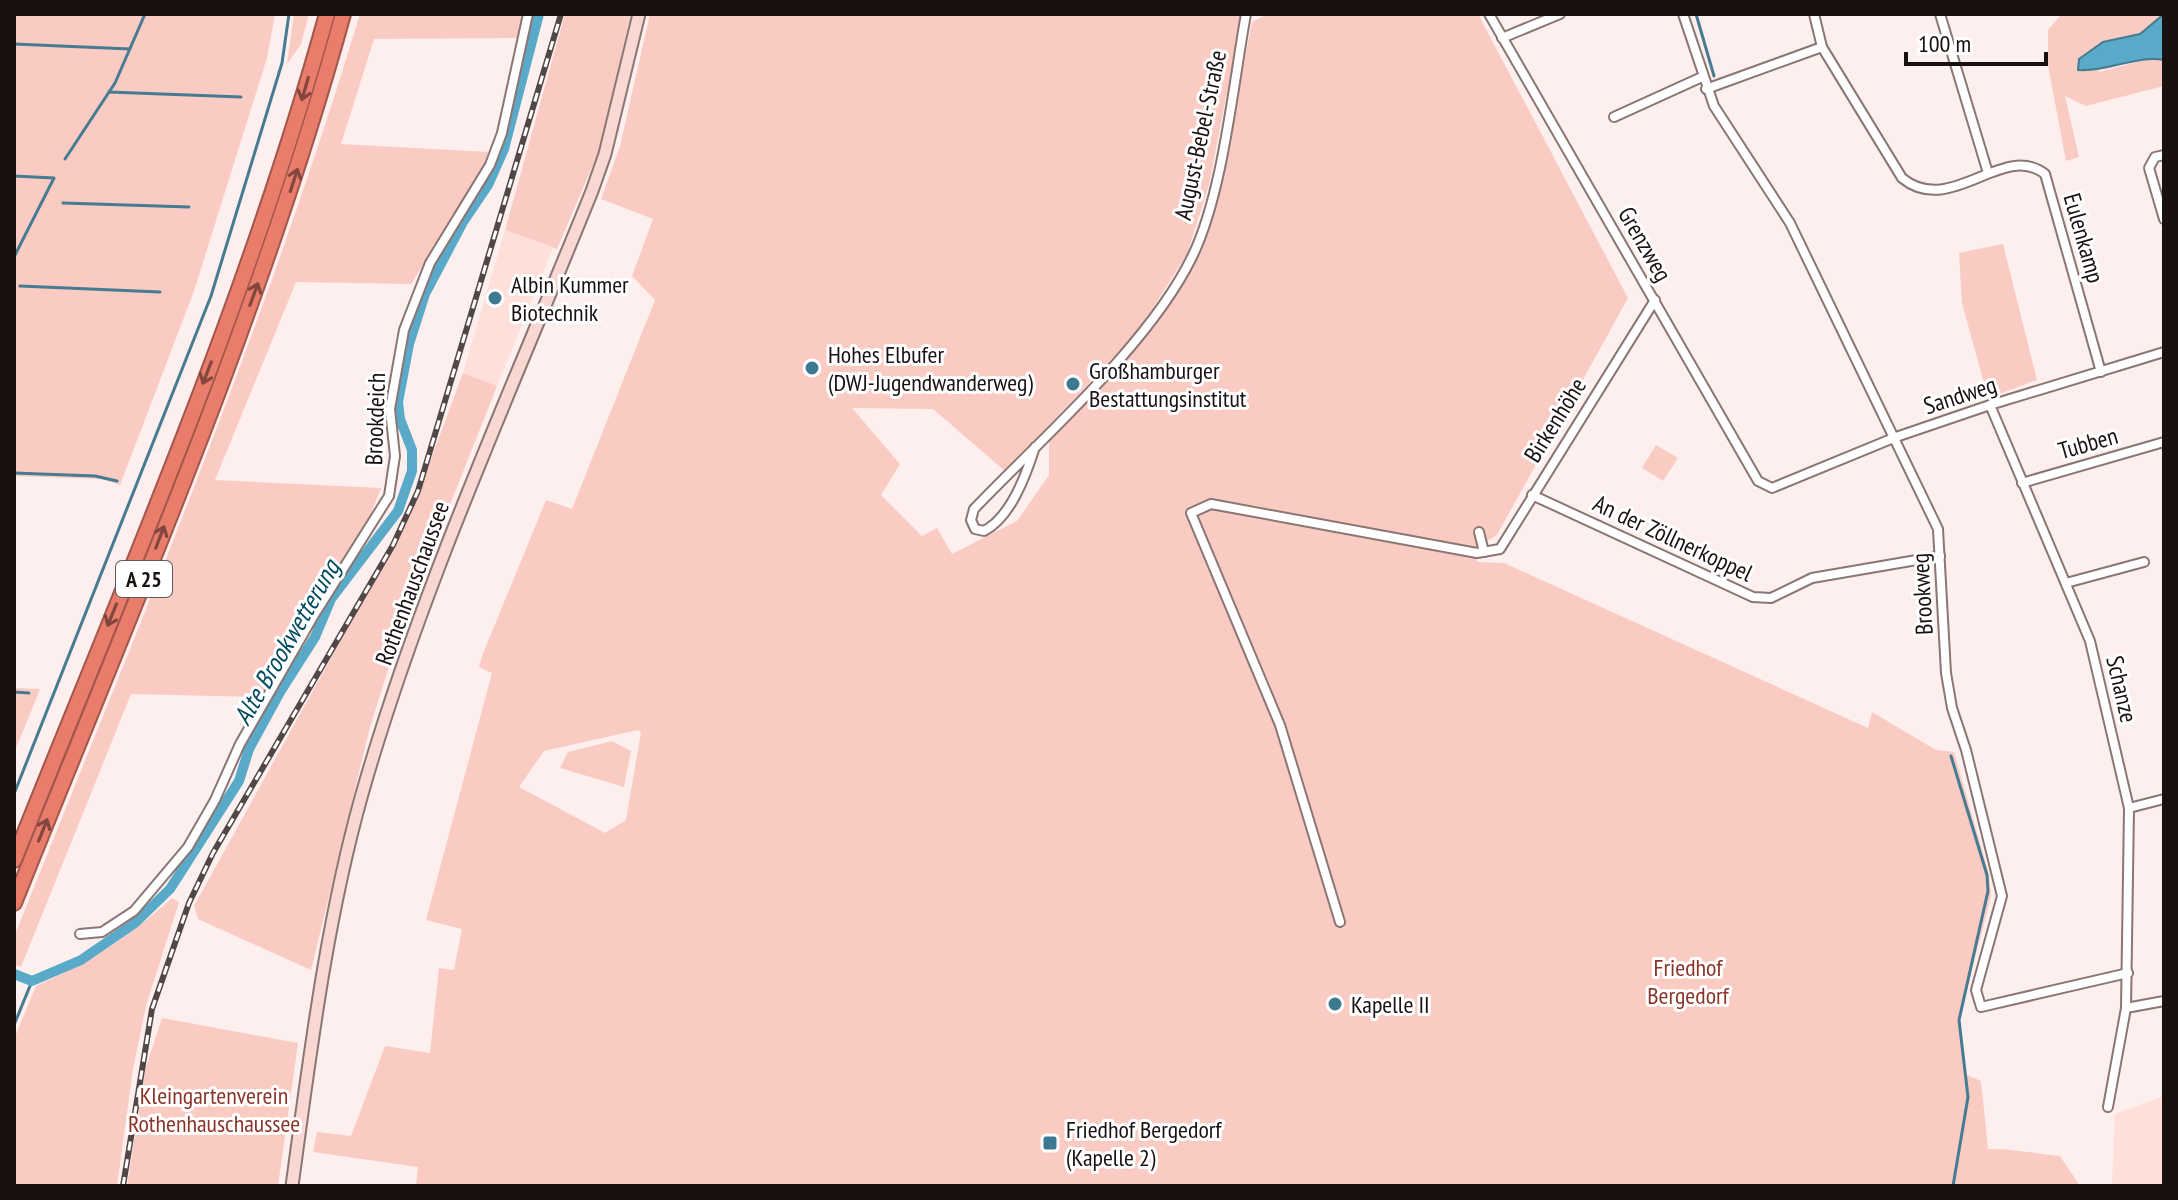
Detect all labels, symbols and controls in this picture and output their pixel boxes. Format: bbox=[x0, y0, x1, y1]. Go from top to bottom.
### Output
scale bar bbox=[1906, 16, 2046, 66]
text: 100 m bbox=[1918, 28, 1971, 59]
street label: August-Bebel-Straße bbox=[1167, 47, 1233, 223]
one-way arrow bbox=[297, 76, 311, 101]
one-way arrow bbox=[287, 167, 302, 192]
street label: Eulenkamp bbox=[2056, 190, 2112, 286]
street label: Grenzweg bbox=[1611, 201, 1679, 287]
place label: Albin Kummer Biotechnik bbox=[511, 269, 629, 328]
one-way arrow bbox=[248, 283, 262, 307]
marker: Albin Kummer Biotechnik bbox=[486, 289, 504, 307]
place label: Hohes Elbufer (DWJ-Jugendwanderweg) bbox=[828, 339, 1033, 398]
place label: Großhamburger Bestattungsinstitut bbox=[1089, 355, 1247, 414]
marker: Hohes Elbufer (DWJ-Jugendwanderweg) bbox=[803, 359, 821, 377]
one-way arrow bbox=[199, 360, 213, 385]
street label: Sandweg bbox=[1920, 369, 2000, 421]
street label: Brookdeich bbox=[358, 372, 392, 466]
street label: Birkenhöhe bbox=[1517, 372, 1593, 468]
marker: Großhamburger Bestattungsinstitut bbox=[1064, 375, 1082, 393]
street label: Tubben bbox=[2055, 420, 2121, 466]
street label: An der Zöllnerkoppel bbox=[1588, 487, 1758, 589]
street label: Rothenhauschaussee bbox=[368, 497, 456, 669]
one-way arrow bbox=[154, 525, 168, 550]
water label: Alte Brookwetterung bbox=[225, 552, 347, 730]
street label: Brookweg bbox=[1904, 552, 1940, 636]
road number: A 25 bbox=[116, 561, 172, 597]
one-way arrow bbox=[104, 602, 118, 627]
street label: Schanze bbox=[2099, 652, 2145, 726]
one-way arrow bbox=[37, 818, 51, 843]
park label: Friedhof Bergedorf bbox=[1647, 952, 1730, 1011]
place label: Kapelle II bbox=[1351, 989, 1430, 1020]
marker: Kapelle II bbox=[1326, 995, 1344, 1013]
park label: Kleingartenverein Rothenhauschaussee bbox=[128, 1080, 300, 1139]
place label: Friedhof Bergedorf (Kapelle 2) bbox=[1066, 1114, 1222, 1173]
marker: Friedhof Bergedorf (Kapelle 2) bbox=[1041, 1134, 1059, 1152]

